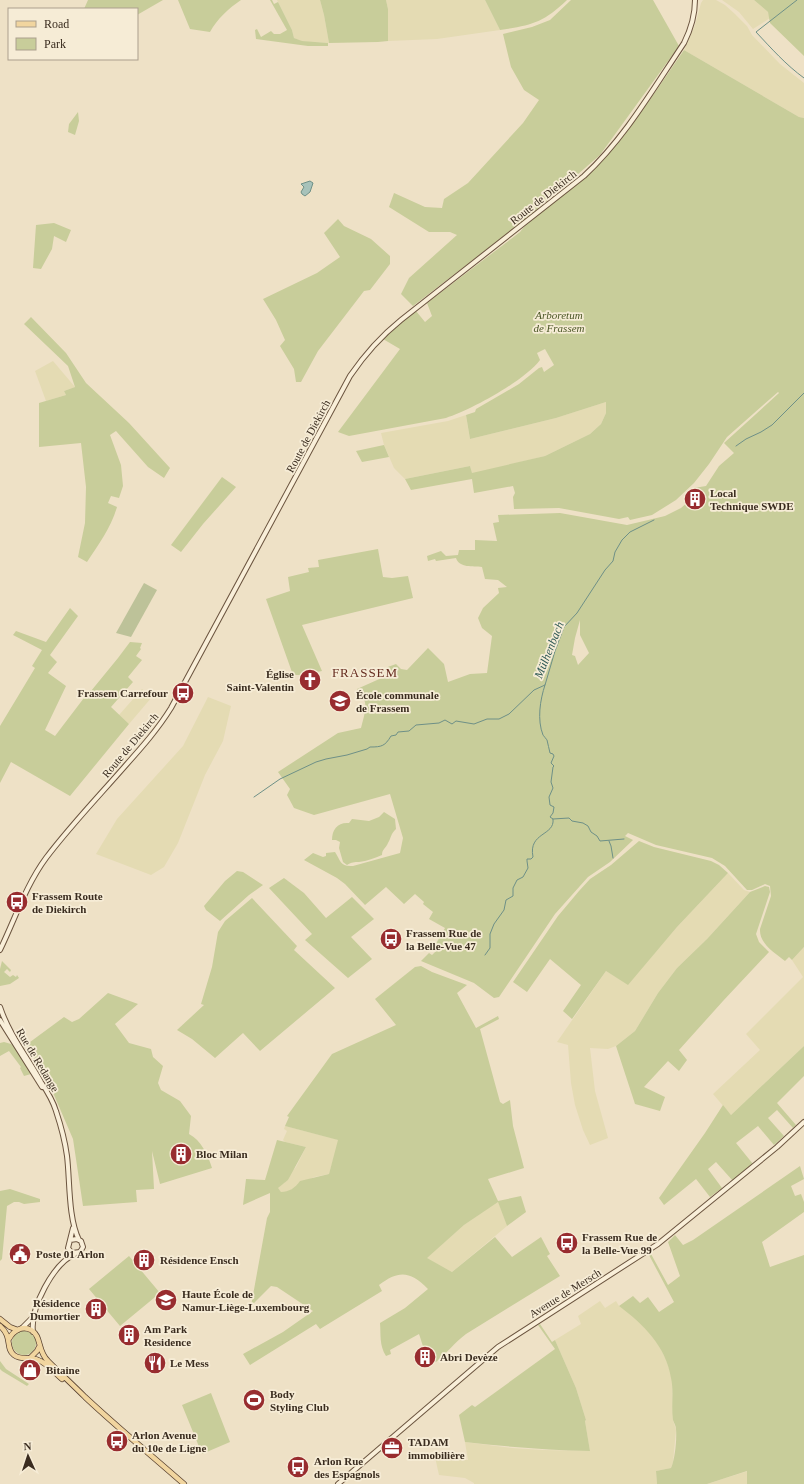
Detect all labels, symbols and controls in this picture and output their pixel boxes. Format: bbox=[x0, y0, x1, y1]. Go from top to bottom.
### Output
legend bbox=[8, 8, 138, 60]
text: Road bbox=[44, 17, 69, 31]
text: Park bbox=[44, 37, 66, 51]
street label: Route de Diekirch bbox=[508, 167, 579, 227]
park label: Arboretum de Frassem bbox=[533, 309, 585, 334]
street label: Route de Diekirch bbox=[284, 397, 332, 474]
building icon: Local Technique SWDE bbox=[682, 486, 708, 512]
place label: Local Technique SWDE bbox=[710, 487, 794, 512]
water label: Mülhenbach bbox=[531, 620, 567, 681]
district label: FRASSEM bbox=[332, 665, 398, 680]
church icon: Église Saint-Valentin bbox=[297, 667, 323, 693]
place label: Église Saint-Valentin bbox=[227, 668, 294, 693]
bus stop icon: Frassem Carrefour bbox=[170, 680, 196, 706]
place label: Frassem Carrefour bbox=[77, 687, 168, 699]
school or university icon: École communale de Frassem bbox=[327, 688, 353, 714]
place label: École communale de Frassem bbox=[356, 689, 439, 714]
street label: Route de Diekirch bbox=[99, 710, 161, 780]
bus stop icon: Frassem Route de Diekirch bbox=[4, 889, 30, 915]
place label: Frassem Route de Diekirch bbox=[32, 890, 103, 915]
bus stop icon: Frassem Rue de la Belle-Vue 47 bbox=[378, 926, 404, 952]
place label: Frassem Rue de la Belle-Vue 47 bbox=[406, 927, 481, 952]
street label: Rue de Redange bbox=[14, 1026, 62, 1094]
building icon: Bloc Milan bbox=[168, 1141, 194, 1167]
place label: Bloc Milan bbox=[196, 1148, 248, 1160]
bus stop icon: Frassem Rue de la Belle-Vue 99 bbox=[554, 1230, 580, 1256]
place label: Frassem Rue de la Belle-Vue 99 bbox=[582, 1231, 657, 1256]
public building icon: Poste 01 Arlon bbox=[7, 1241, 33, 1267]
building icon: Résidence Ensch bbox=[131, 1247, 157, 1273]
place label: Poste 01 Arlon bbox=[36, 1248, 104, 1260]
place label: Résidence Ensch bbox=[160, 1254, 239, 1266]
street label: Avenue de Mersch bbox=[527, 1266, 603, 1320]
school or university icon: Haute École de Namur-Liège-Luxembourg bbox=[153, 1287, 179, 1313]
place label: Haute École de Namur-Liège-Luxembourg bbox=[182, 1288, 310, 1313]
building icon: Résidence Dumortier bbox=[83, 1296, 109, 1322]
place label: Résidence Dumortier bbox=[30, 1297, 80, 1322]
building icon: Am Park Residence bbox=[116, 1322, 142, 1348]
place label: Am Park Residence bbox=[144, 1323, 191, 1348]
building icon: Abri Devèze bbox=[412, 1344, 438, 1370]
restaurant icon: Le Mess bbox=[142, 1350, 168, 1376]
place label: Abri Devèze bbox=[440, 1351, 498, 1363]
shop icon: Bitaine bbox=[17, 1357, 43, 1383]
place label: Le Mess bbox=[170, 1357, 210, 1369]
place label: Bitaine bbox=[46, 1364, 80, 1376]
sports icon: Body Styling Club bbox=[241, 1387, 267, 1413]
place label: Body Styling Club bbox=[270, 1388, 329, 1413]
bus stop icon: Arlon Avenue du 10e de Ligne bbox=[104, 1428, 130, 1454]
place label: Arlon Avenue du 10e de Ligne bbox=[132, 1429, 206, 1454]
office icon: TADAM immobilière bbox=[379, 1435, 405, 1461]
north arrow bbox=[8, 1436, 48, 1476]
place label: TADAM immobilière bbox=[408, 1436, 465, 1461]
text: N bbox=[23, 1440, 32, 1452]
bus stop icon: Arlon Rue des Espagnols bbox=[285, 1454, 311, 1480]
place label: Arlon Rue des Espagnols bbox=[314, 1455, 380, 1480]

